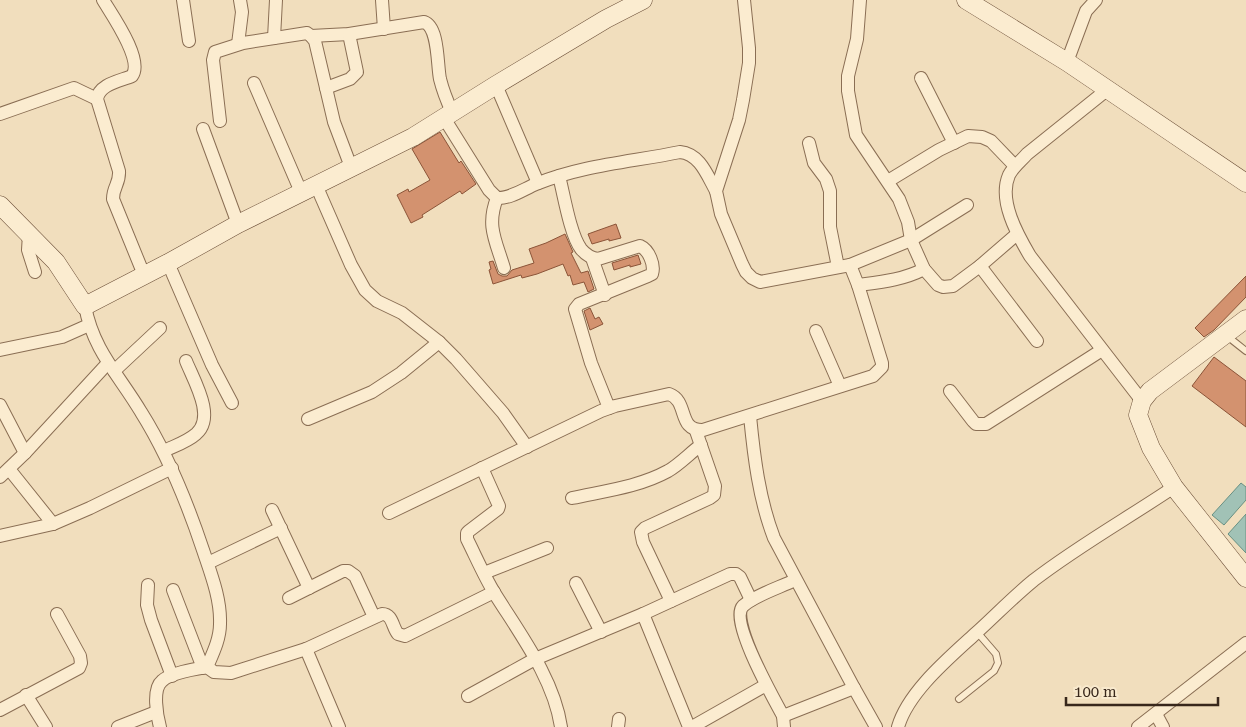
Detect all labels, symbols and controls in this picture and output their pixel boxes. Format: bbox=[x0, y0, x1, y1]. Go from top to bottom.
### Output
scale bar bbox=[1066, 674, 1218, 706]
text: 100 m bbox=[1074, 683, 1117, 701]

